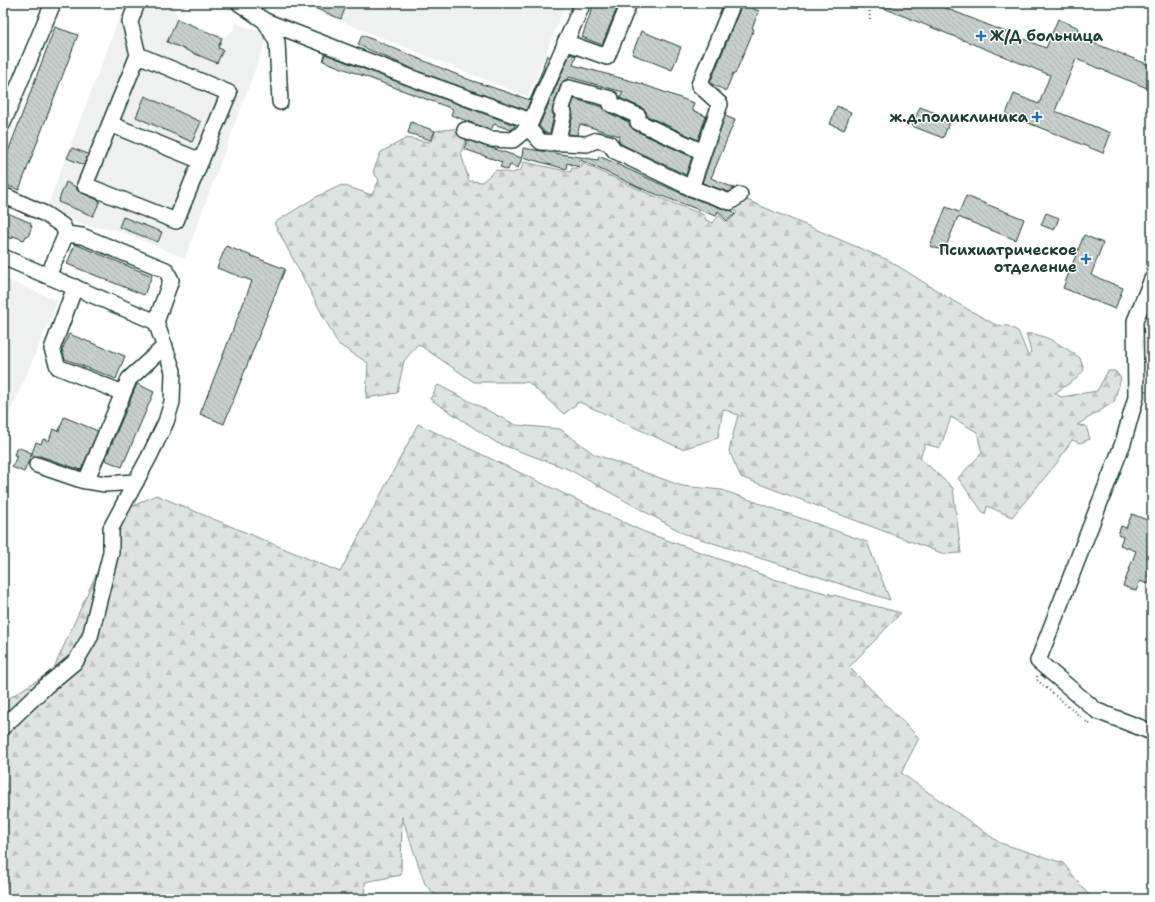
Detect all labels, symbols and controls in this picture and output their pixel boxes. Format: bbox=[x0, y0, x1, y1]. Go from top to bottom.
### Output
place label: Ж/Д больница bbox=[990, 26, 1104, 46]
marker: Ж/Д больница bbox=[975, 30, 987, 42]
place label: ж.д.поликлиника bbox=[889, 107, 1029, 127]
marker: ж.д.поликлиника bbox=[1031, 111, 1043, 123]
place label: Психиатрическое отделение bbox=[939, 240, 1077, 277]
marker: Психиатрическое отделение bbox=[1080, 253, 1092, 265]

